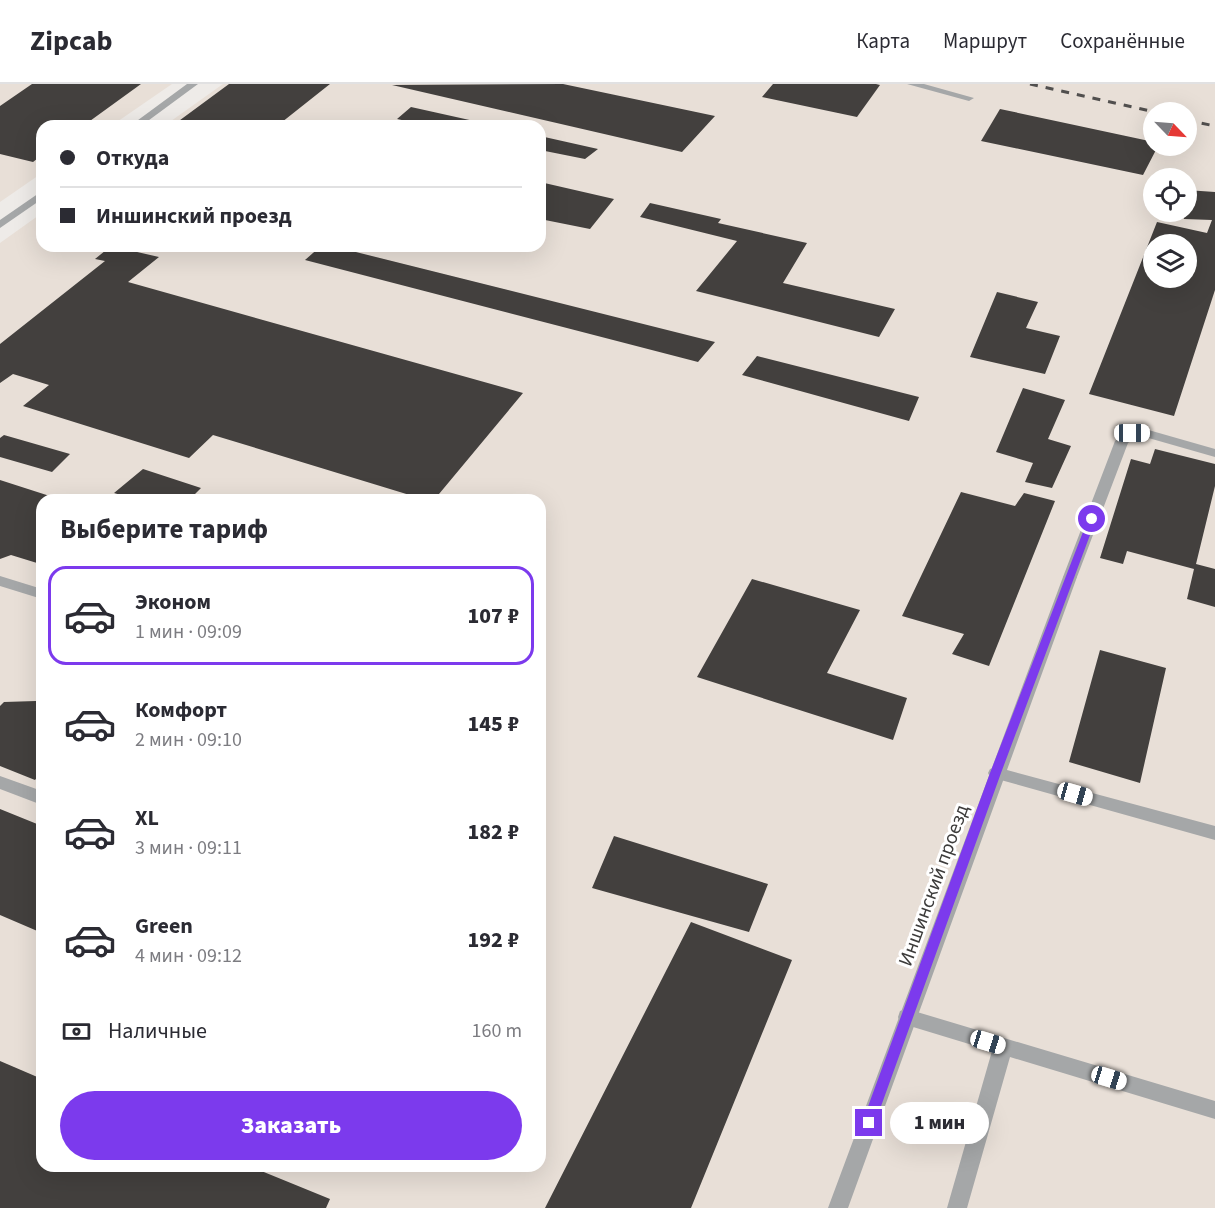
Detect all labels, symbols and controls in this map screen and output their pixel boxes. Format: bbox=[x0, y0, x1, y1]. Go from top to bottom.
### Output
text: Zipcab bbox=[30, 21, 113, 61]
text: Карта bbox=[856, 26, 910, 56]
text: Маршрут bbox=[943, 26, 1027, 56]
text: Сохранённые bbox=[1060, 26, 1185, 56]
north arrow bbox=[1143, 102, 1197, 156]
map controls bbox=[1143, 102, 1197, 288]
text: Откуда bbox=[96, 142, 169, 174]
button: locate bbox=[1143, 168, 1197, 222]
text: Иншинский проезд bbox=[96, 200, 292, 232]
button: layers bbox=[1143, 234, 1197, 288]
car bbox=[1114, 424, 1150, 442]
route start bbox=[1078, 505, 1105, 532]
text: Выберите тариф bbox=[60, 510, 268, 549]
text: Эконом bbox=[135, 586, 211, 618]
icon: car bbox=[63, 589, 117, 643]
text: 107 ₽ bbox=[468, 600, 519, 632]
text: 1 мин · 09:09 bbox=[135, 618, 242, 646]
text: Комфорт bbox=[135, 694, 227, 726]
icon: car bbox=[63, 697, 117, 751]
text: 145 ₽ bbox=[468, 708, 519, 740]
text: 2 мин · 09:10 bbox=[135, 726, 242, 754]
car bbox=[1055, 780, 1095, 808]
street label: Иншинский проезд bbox=[892, 800, 976, 970]
text: XL bbox=[135, 802, 159, 834]
icon: car bbox=[63, 805, 117, 859]
text: 182 ₽ bbox=[468, 816, 519, 848]
text: 3 мин · 09:11 bbox=[135, 834, 242, 862]
text: Green bbox=[135, 910, 193, 942]
icon: car bbox=[63, 913, 117, 967]
text: 192 ₽ bbox=[468, 924, 519, 956]
text: 4 мин · 09:12 bbox=[135, 942, 242, 970]
icon: cash bbox=[60, 1015, 93, 1048]
text: Наличные bbox=[108, 1015, 207, 1047]
text: 160 m bbox=[472, 1017, 522, 1045]
car bbox=[968, 1028, 1008, 1056]
car bbox=[1089, 1064, 1129, 1092]
button: Заказать bbox=[60, 1091, 522, 1160]
callout: 1 мин bbox=[890, 1102, 989, 1144]
route end bbox=[855, 1109, 882, 1136]
text: 1 мин bbox=[914, 1109, 965, 1137]

